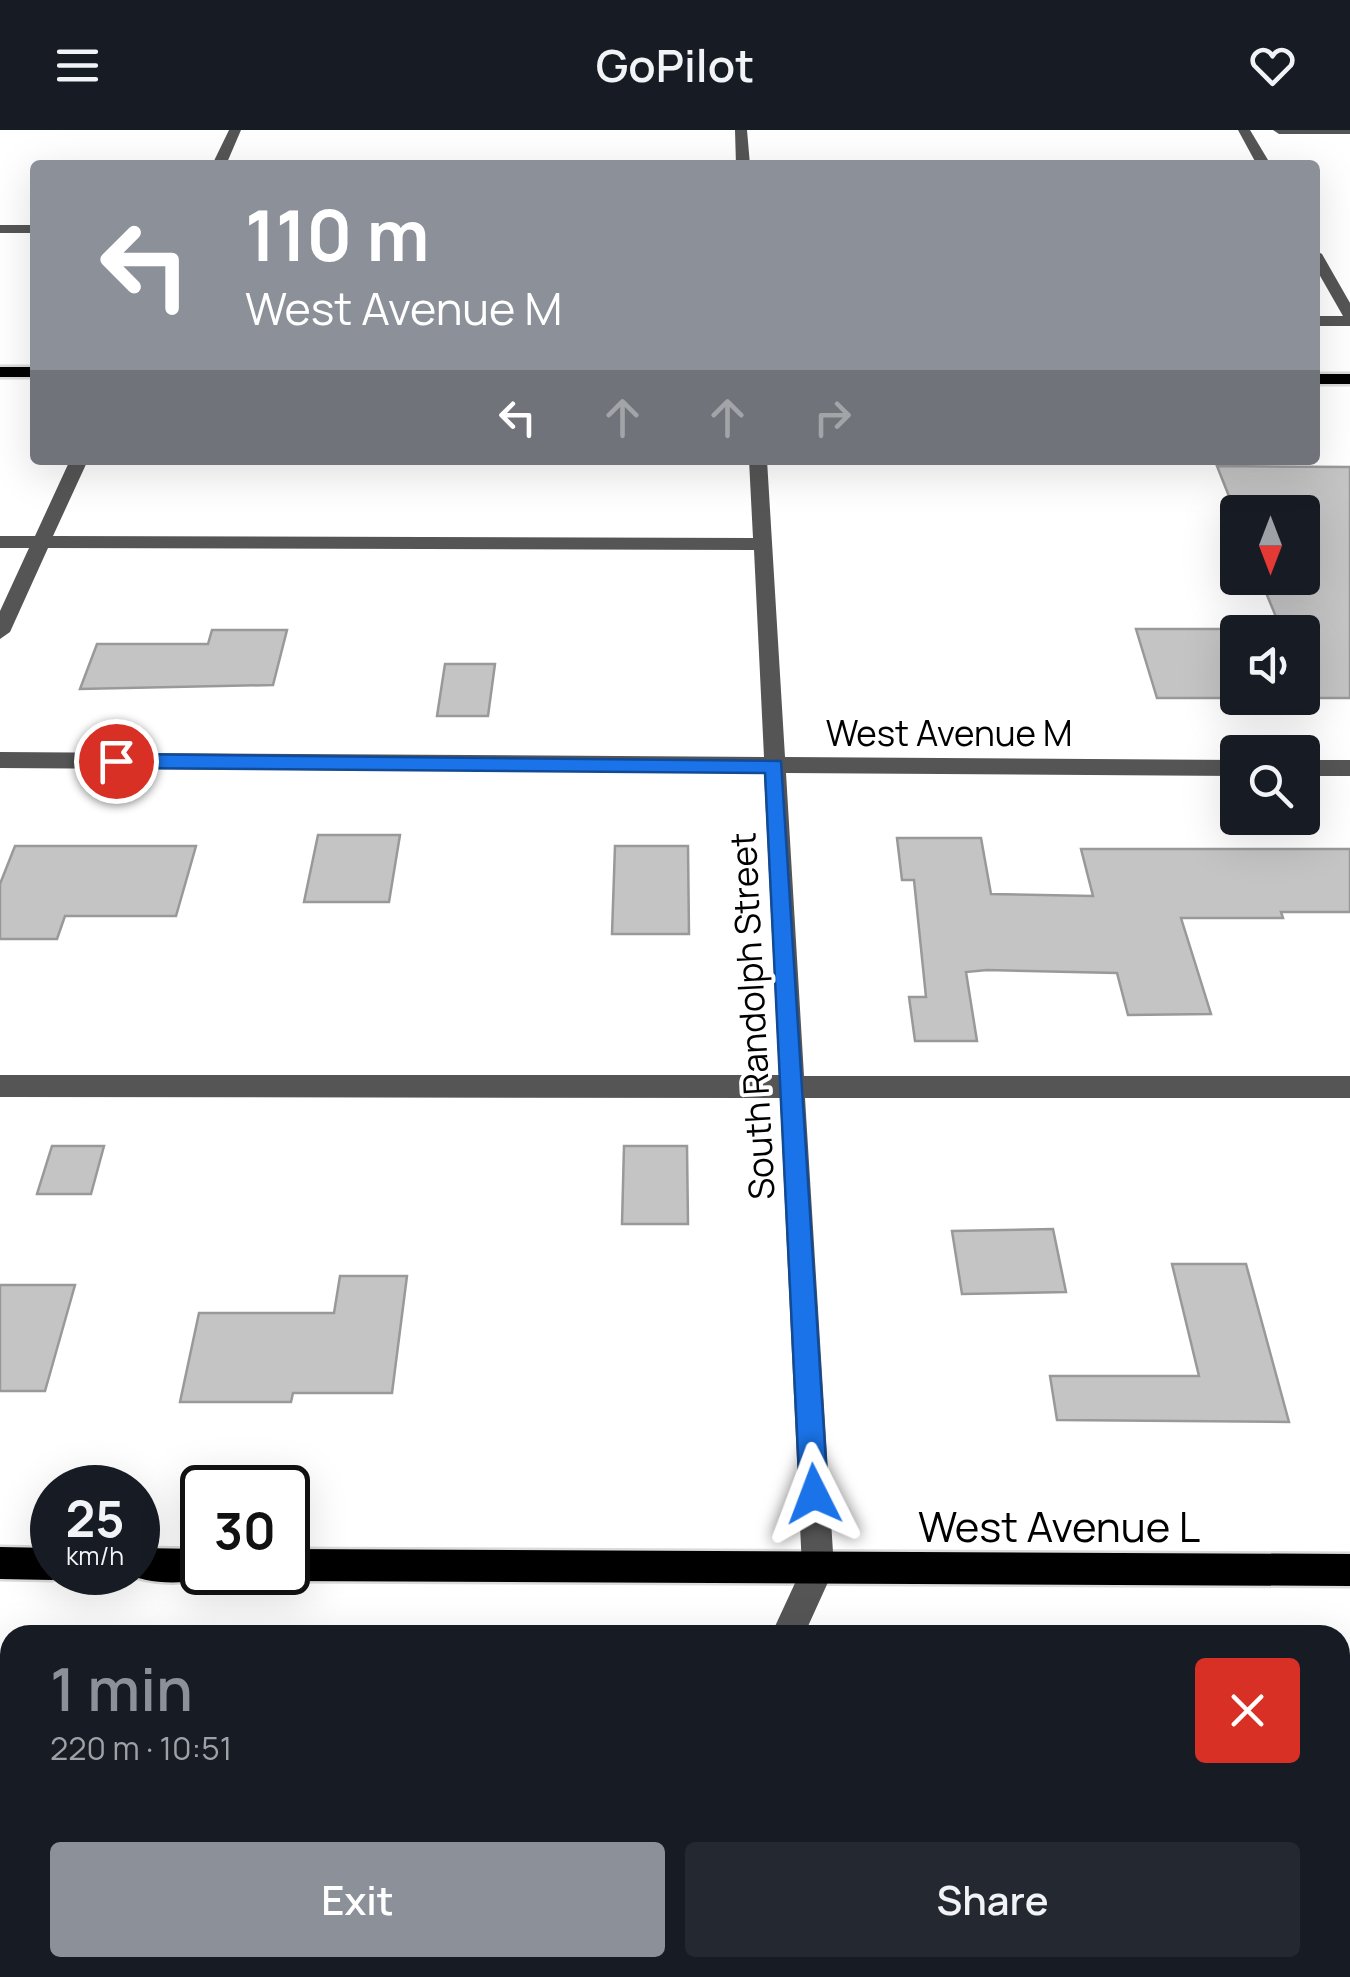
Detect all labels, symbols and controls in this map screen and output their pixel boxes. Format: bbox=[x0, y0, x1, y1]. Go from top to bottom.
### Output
text: GoPilot bbox=[596, 34, 754, 96]
icon: menu bbox=[50, 38, 105, 93]
icon: heart bbox=[1245, 38, 1300, 93]
text: 110 m bbox=[245, 186, 429, 282]
icon: left bbox=[80, 200, 210, 330]
text: West Avenue M bbox=[245, 277, 562, 339]
icon: left bbox=[490, 390, 545, 445]
icon: ahead bbox=[595, 390, 650, 445]
icon: ahead bbox=[700, 390, 755, 445]
icon: right bbox=[805, 390, 860, 445]
north arrow bbox=[1220, 495, 1320, 595]
map controls bbox=[1220, 495, 1320, 835]
button: sound bbox=[1220, 615, 1320, 715]
street label: West Avenue M bbox=[826, 709, 1072, 757]
pin bbox=[74, 719, 159, 804]
icon: arrive bbox=[89, 734, 144, 789]
button: search bbox=[1220, 735, 1320, 835]
street label: South Randolph Street bbox=[718, 831, 786, 1201]
position arrow bbox=[762, 1442, 866, 1546]
speed limit sign: 30 bbox=[180, 1465, 310, 1595]
text: 25 bbox=[65, 1484, 125, 1552]
street label: West Avenue L bbox=[918, 1497, 1200, 1555]
text: km/h bbox=[66, 1538, 124, 1573]
text: 1 min bbox=[50, 1647, 193, 1729]
button: close bbox=[1195, 1658, 1300, 1763]
text: 220 m · 10:51 bbox=[50, 1726, 232, 1770]
button: Exit bbox=[50, 1842, 665, 1957]
button: Share bbox=[685, 1842, 1300, 1957]

